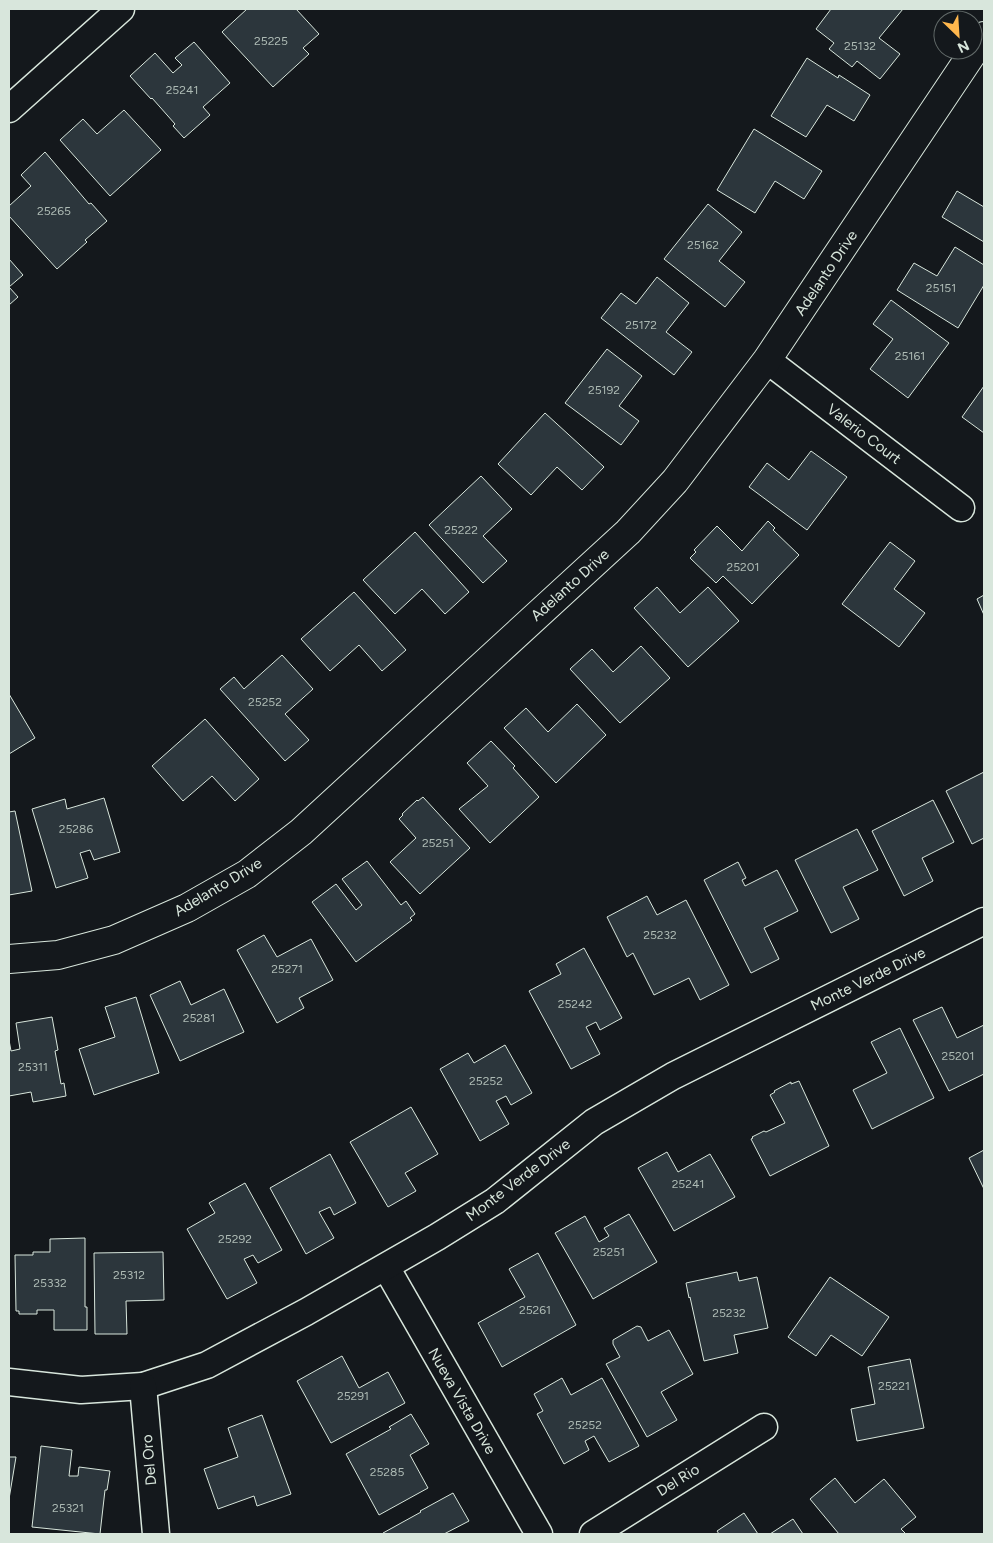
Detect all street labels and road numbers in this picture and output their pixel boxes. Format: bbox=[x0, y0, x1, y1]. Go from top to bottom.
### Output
street label: Adelanto Drive bbox=[791, 227, 861, 319]
street label: Valerio Court bbox=[823, 400, 905, 468]
street label: Adelanto Drive bbox=[527, 545, 613, 625]
street label: Adelanto Drive bbox=[171, 854, 265, 920]
street label: Monte Verde Drive bbox=[808, 943, 928, 1015]
street label: Monte Verde Drive bbox=[462, 1135, 574, 1225]
street label: Nueva Vista Drive bbox=[424, 1345, 500, 1457]
street label: Del Oro bbox=[138, 1434, 160, 1486]
street label: Del Rio bbox=[653, 1460, 703, 1500]

